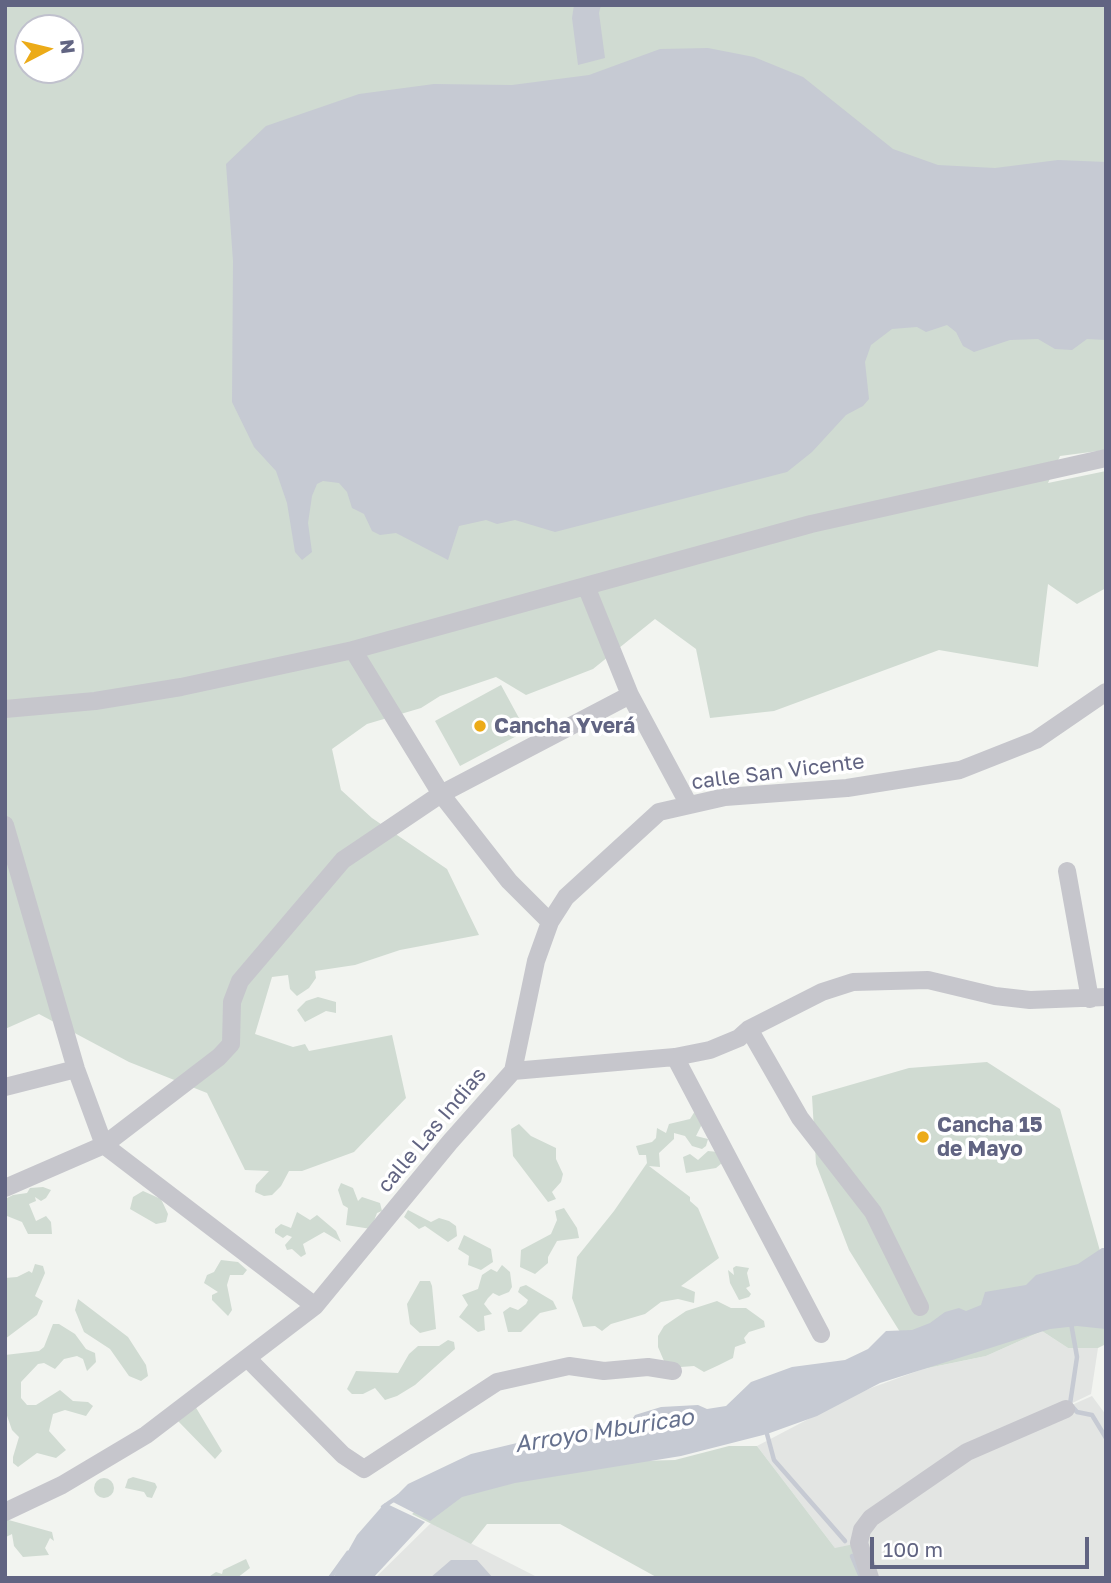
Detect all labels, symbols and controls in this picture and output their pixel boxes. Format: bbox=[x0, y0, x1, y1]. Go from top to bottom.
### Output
north arrow bbox=[14, 14, 84, 84]
text: N bbox=[56, 38, 81, 55]
place label: Cancha Yverá bbox=[494, 713, 635, 739]
marker: Cancha Yverá bbox=[472, 718, 488, 734]
street label: calle San Vicente bbox=[690, 749, 866, 795]
street label: calle Las Indias bbox=[372, 1062, 492, 1198]
place label: Cancha 15 de Mayo bbox=[937, 1112, 1043, 1162]
marker: Cancha 15 de Mayo bbox=[915, 1129, 931, 1145]
water label: Arroyo Mburicao bbox=[513, 1403, 695, 1459]
scale bar bbox=[873, 1524, 1092, 1568]
text: 100 m bbox=[883, 1536, 943, 1562]

